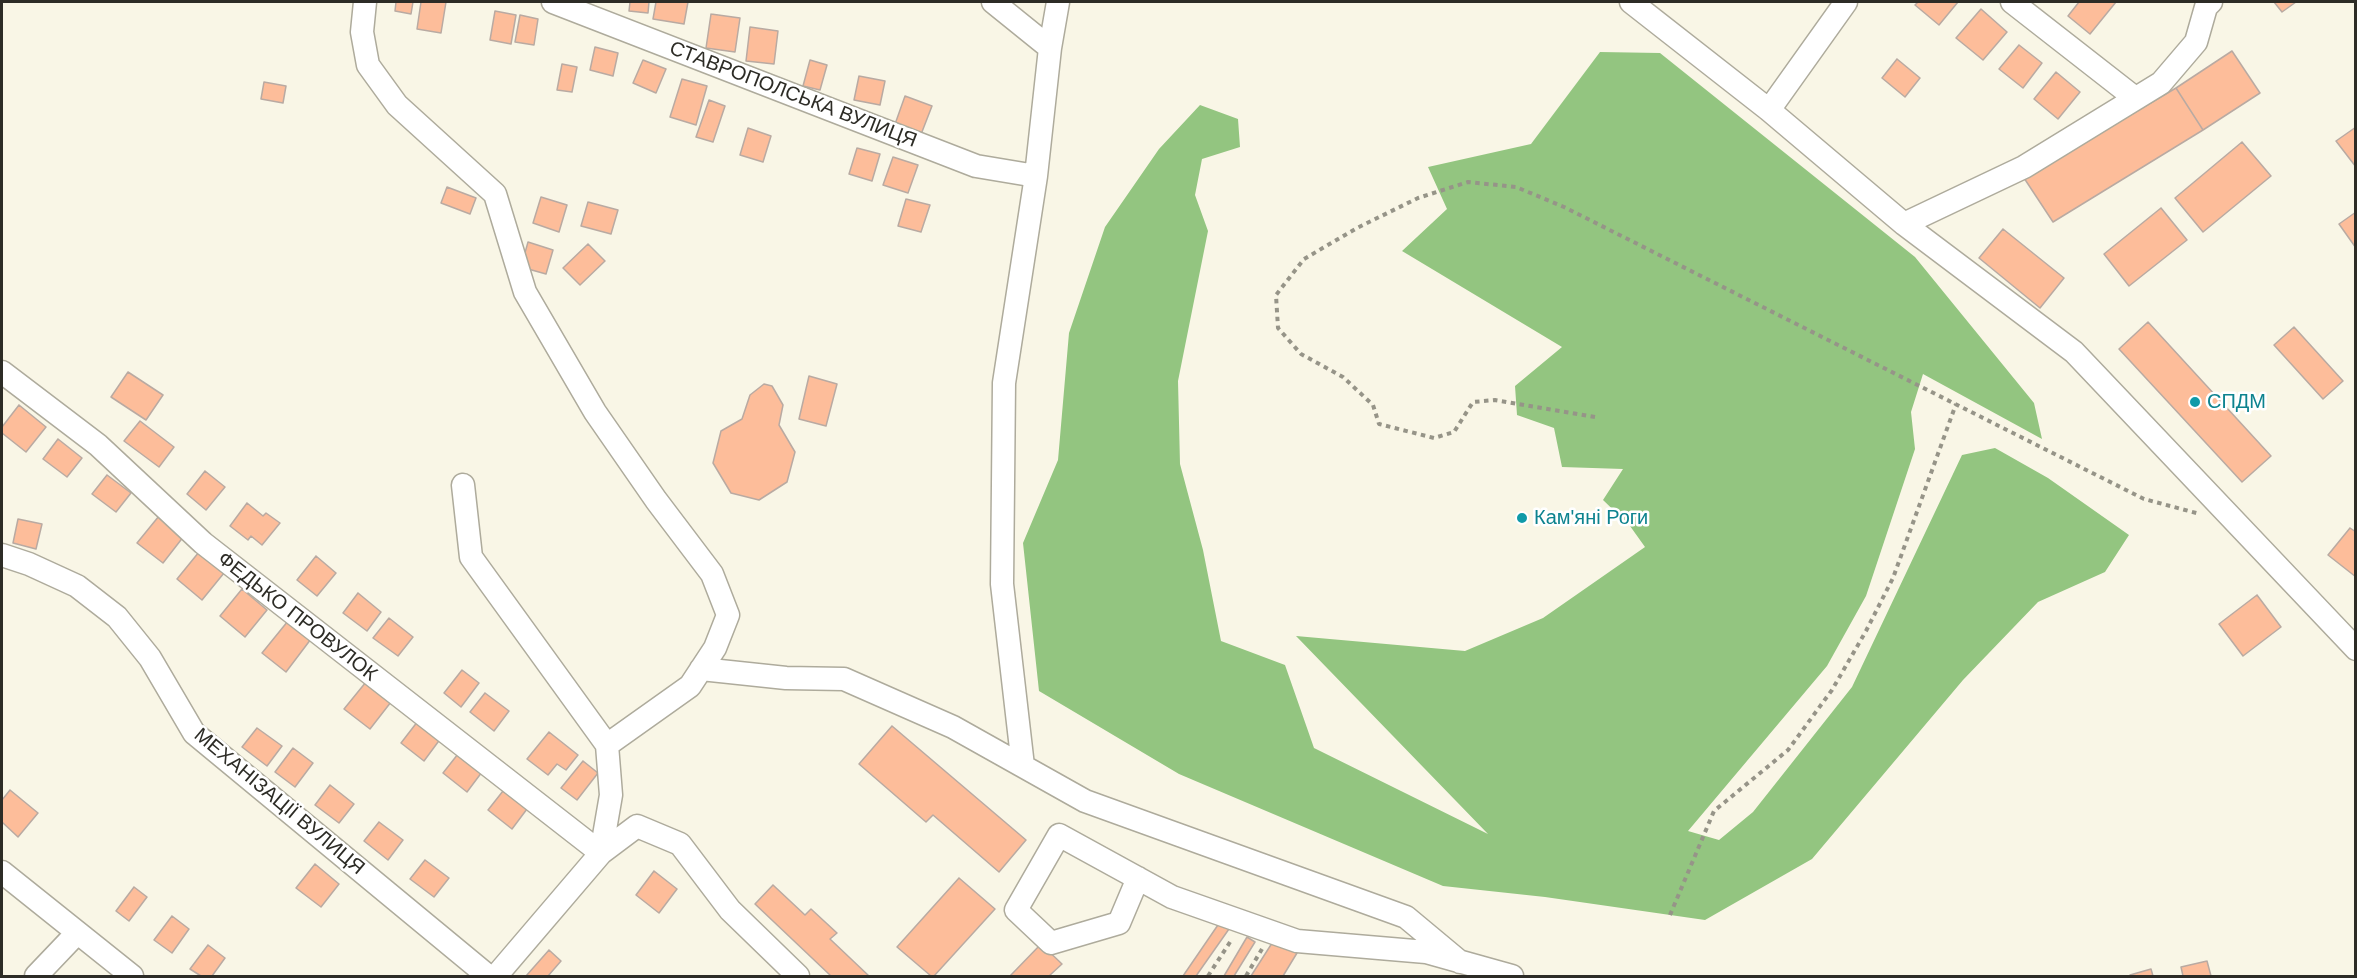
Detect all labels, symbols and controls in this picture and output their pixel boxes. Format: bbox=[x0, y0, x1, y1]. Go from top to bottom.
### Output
street label: СТАВРОПОЛСЬКА ВУЛИЦЯ bbox=[666, 37, 920, 153]
place label: СПДМ bbox=[2207, 390, 2266, 414]
marker: СПДМ bbox=[2188, 395, 2202, 409]
place label: Кам'яні Роги bbox=[1534, 506, 1648, 530]
marker: Кам'яні Роги bbox=[1515, 511, 1529, 525]
street label: ФЕДЬКО ПРОВУЛОК bbox=[213, 547, 381, 687]
street label: МЕХАНІЗАЦІЇ ВУЛИЦЯ bbox=[189, 724, 369, 880]

